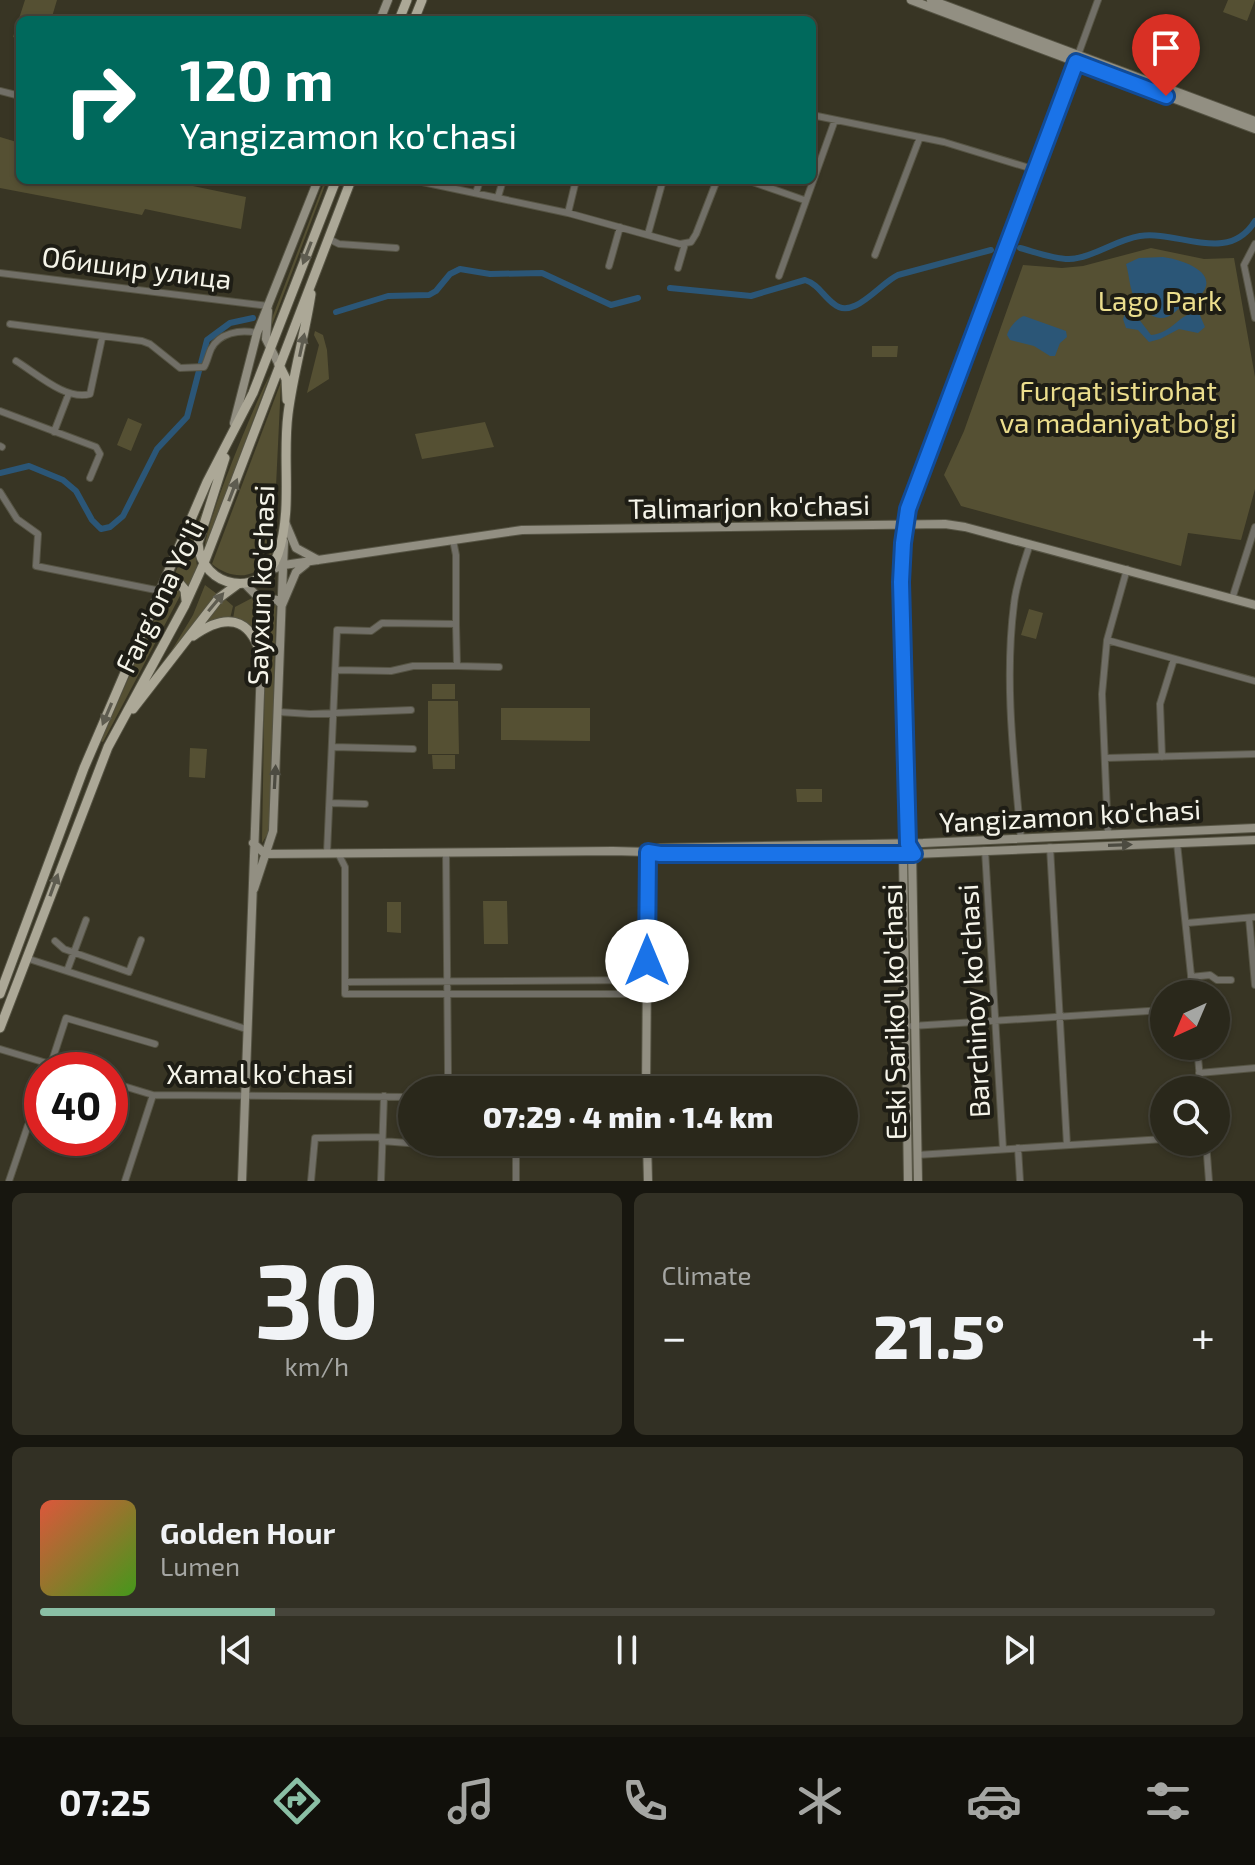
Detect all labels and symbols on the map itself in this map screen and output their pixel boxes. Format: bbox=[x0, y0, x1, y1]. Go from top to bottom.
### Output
pin bbox=[1132, 14.0, 1200, 96]
street label: Обишир улица bbox=[40, 238, 234, 296]
one-way arrow bbox=[301, 241, 314, 265]
park label: Lago Park bbox=[1098, 283, 1222, 317]
one-way arrow bbox=[296, 332, 309, 357]
park label: Furqat istirohat va madaniyat bo'gi bbox=[999, 373, 1237, 439]
one-way arrow bbox=[227, 478, 240, 502]
street label: Sayxun ko'chasi bbox=[240, 484, 280, 686]
street label: Talimarjon ko'chasi bbox=[628, 487, 870, 525]
street label: Farg'ona Yo'li bbox=[107, 514, 211, 678]
one-way arrow bbox=[207, 593, 224, 613]
one-way arrow bbox=[100, 702, 113, 726]
one-way arrow bbox=[268, 764, 281, 789]
street label: Yangizamon ko'chasi bbox=[938, 791, 1202, 839]
one-way arrow bbox=[1108, 838, 1134, 851]
one-way arrow bbox=[48, 873, 61, 897]
street label: Eski Sariko'l ko'chasi bbox=[874, 883, 912, 1141]
street label: Barchinoy ko'chasi bbox=[950, 883, 996, 1119]
position arrow bbox=[605, 919, 689, 1003]
north arrow bbox=[1150, 980, 1230, 1060]
speed limit sign: 40 bbox=[24, 1052, 128, 1156]
street label: Xamal ko'chasi bbox=[166, 1056, 354, 1090]

